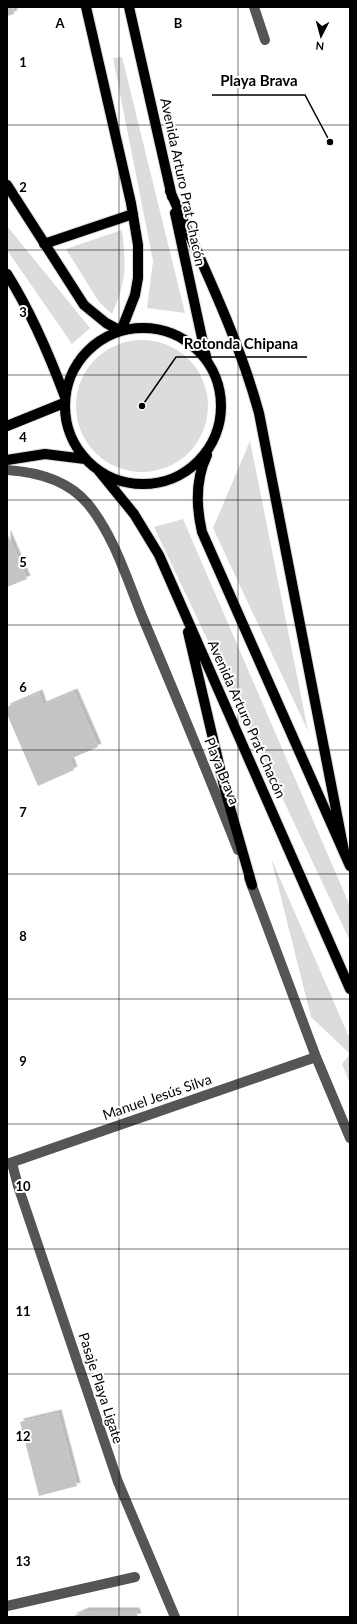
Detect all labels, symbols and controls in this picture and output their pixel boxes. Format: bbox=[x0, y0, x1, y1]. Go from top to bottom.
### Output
text: A bbox=[54, 15, 65, 31]
text: B bbox=[174, 15, 183, 31]
north arrow bbox=[301, 16, 341, 56]
text: N bbox=[315, 40, 325, 53]
text: 1 bbox=[19, 54, 27, 70]
callout: Playa Brava bbox=[212, 68, 305, 95]
text: Playa Brava bbox=[220, 71, 298, 89]
street label: Avenida Arturo Prat Chacón bbox=[157, 96, 210, 267]
text: 2 bbox=[19, 179, 27, 195]
text: 3 bbox=[19, 304, 27, 320]
callout: Rotonda Chipana bbox=[176, 330, 307, 357]
text: Rotonda Chipana bbox=[184, 334, 298, 352]
text: 4 bbox=[19, 429, 27, 445]
text: 5 bbox=[19, 554, 27, 570]
street label: Avenida Arturo Prat Chacón bbox=[205, 637, 290, 800]
text: 6 bbox=[19, 679, 27, 695]
street label: Playa Brava bbox=[201, 735, 244, 807]
text: 7 bbox=[19, 804, 27, 820]
text: 8 bbox=[19, 928, 27, 944]
text: 9 bbox=[19, 1053, 27, 1069]
street label: Manuel Jesús Silva bbox=[100, 1070, 214, 1123]
text: 10 bbox=[15, 1178, 31, 1194]
text: 11 bbox=[15, 1303, 31, 1319]
street label: Pasaje Playa Ligate bbox=[76, 1330, 127, 1445]
text: 12 bbox=[15, 1428, 31, 1444]
text: 13 bbox=[15, 1553, 31, 1569]

